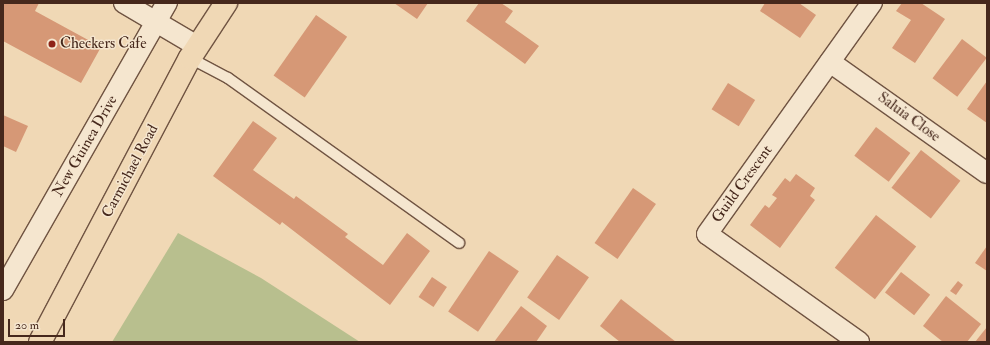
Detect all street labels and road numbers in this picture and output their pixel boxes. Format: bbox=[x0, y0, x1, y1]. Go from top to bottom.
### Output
street label: Saluia Close bbox=[874, 88, 944, 146]
street label: New Guinea Drive bbox=[49, 92, 121, 200]
street label: Carmichael Road bbox=[98, 121, 162, 221]
street label: Guild Crescent bbox=[708, 142, 776, 226]

